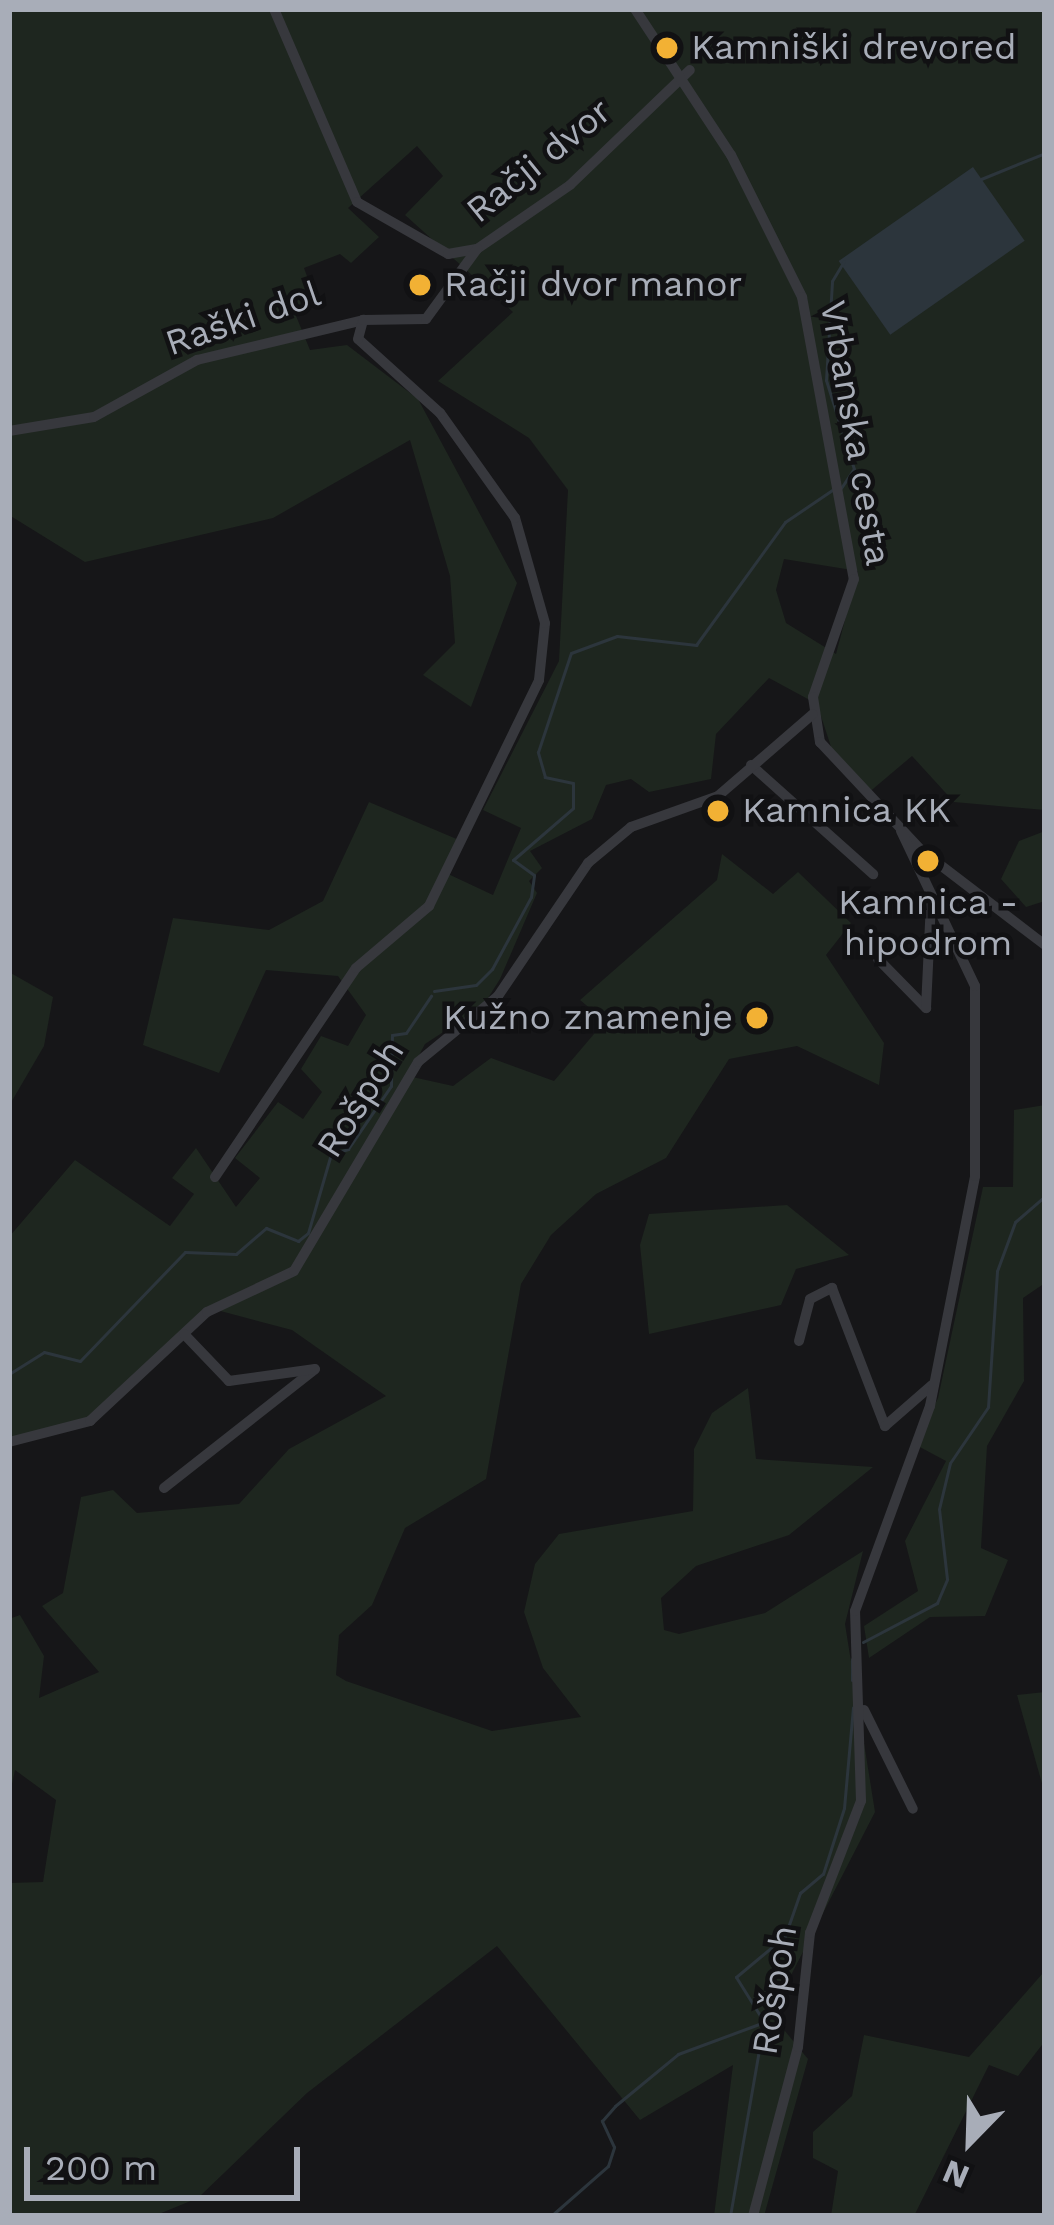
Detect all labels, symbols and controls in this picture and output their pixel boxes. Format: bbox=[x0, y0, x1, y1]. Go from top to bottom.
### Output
place label: Kamniški drevored bbox=[691, 26, 1017, 70]
marker: Kamniški drevored bbox=[654, 35, 680, 61]
street label: Račji dvor bbox=[458, 90, 620, 232]
place label: Račji dvor manor bbox=[444, 263, 743, 307]
street label: Raški dol bbox=[160, 272, 326, 366]
marker: Račji dvor manor bbox=[407, 272, 433, 298]
street label: Vrbanska cesta bbox=[810, 297, 900, 569]
place label: Kamnica KK bbox=[742, 789, 952, 833]
marker: Kamnica KK bbox=[705, 798, 731, 824]
marker: Kamnica - hipodrom bbox=[915, 848, 941, 874]
place label: Kamnica - hipodrom bbox=[838, 880, 1018, 965]
place label: Kužno znamenje bbox=[443, 996, 733, 1040]
marker: Kužno znamenje bbox=[744, 1005, 770, 1031]
street label: Rošpoh bbox=[308, 1032, 414, 1166]
street label: Rošpoh bbox=[743, 1922, 807, 2058]
north arrow bbox=[910, 2081, 1030, 2201]
scale bar bbox=[30, 2123, 306, 2197]
text: 200 m bbox=[45, 2147, 157, 2189]
text: N bbox=[937, 2152, 975, 2197]

